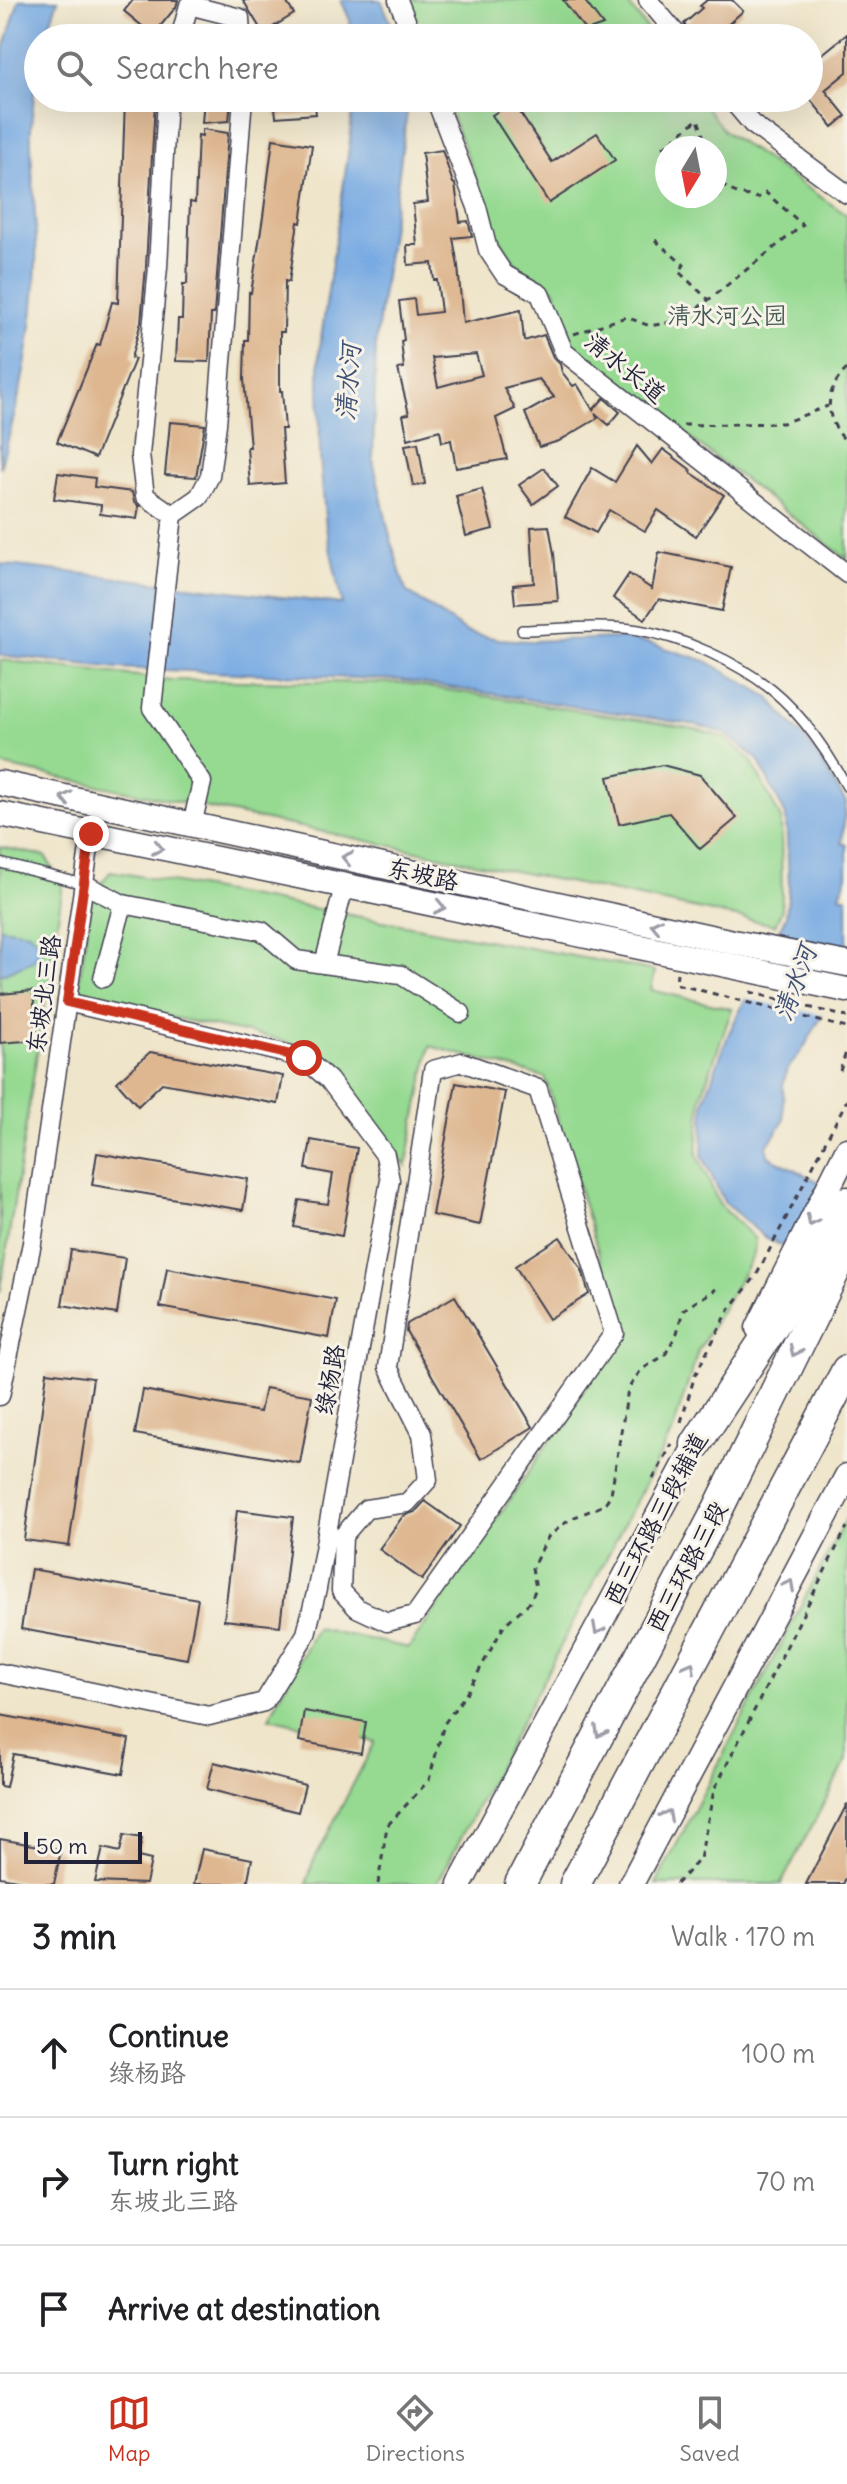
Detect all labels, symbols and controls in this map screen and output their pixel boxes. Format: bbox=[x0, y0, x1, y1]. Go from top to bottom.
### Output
search box bbox=[24, 24, 823, 112]
icon: search bbox=[52, 46, 96, 90]
text: Search here bbox=[116, 49, 279, 87]
north arrow bbox=[655, 136, 727, 208]
park label: 清水河公园 bbox=[667, 300, 787, 330]
street label: 清水长道 bbox=[579, 325, 672, 409]
water label: 清水河 bbox=[328, 338, 367, 422]
one-way arrow bbox=[60, 790, 73, 807]
route end bbox=[73, 816, 109, 852]
one-way arrow bbox=[151, 839, 165, 856]
one-way arrow bbox=[341, 850, 355, 867]
street label: 东坡路 bbox=[385, 852, 462, 896]
one-way arrow bbox=[433, 898, 447, 915]
one-way arrow bbox=[650, 917, 664, 934]
street label: 东坡北三路 bbox=[20, 932, 66, 1055]
water label: 清水河 bbox=[766, 937, 825, 1025]
route start bbox=[286, 1040, 322, 1076]
one-way arrow bbox=[807, 1213, 822, 1228]
street label: 绿杨路 bbox=[308, 1342, 350, 1418]
one-way arrow bbox=[789, 1343, 805, 1358]
street label: 西三环路三段辅道 bbox=[598, 1427, 714, 1611]
street label: 西三环路三段 bbox=[640, 1497, 734, 1637]
one-way arrow bbox=[779, 1580, 795, 1594]
one-way arrow bbox=[592, 1620, 607, 1635]
one-way arrow bbox=[680, 1660, 695, 1675]
one-way arrow bbox=[595, 1724, 610, 1739]
one-way arrow bbox=[658, 1809, 673, 1823]
scale bar bbox=[24, 1828, 142, 1864]
text: 50 m bbox=[36, 1832, 88, 1860]
text: 3 min bbox=[32, 1915, 117, 1958]
text: Walk · 170 m bbox=[671, 1920, 815, 1953]
text: Continue bbox=[108, 2017, 229, 2055]
icon: ahead bbox=[32, 2031, 76, 2075]
text: 100 m bbox=[741, 2037, 815, 2070]
text: 绿杨路 bbox=[108, 2056, 186, 2089]
text: Turn right bbox=[108, 2145, 239, 2183]
icon: right bbox=[32, 2159, 76, 2203]
text: 70 m bbox=[756, 2165, 815, 2198]
text: 东坡北三路 bbox=[108, 2184, 238, 2217]
icon: arrive bbox=[32, 2287, 76, 2331]
text: Arrive at destination bbox=[108, 2290, 380, 2328]
tab: Map bbox=[107, 2391, 151, 2467]
tab: Directions bbox=[366, 2391, 465, 2467]
tab: Saved bbox=[679, 2391, 740, 2467]

